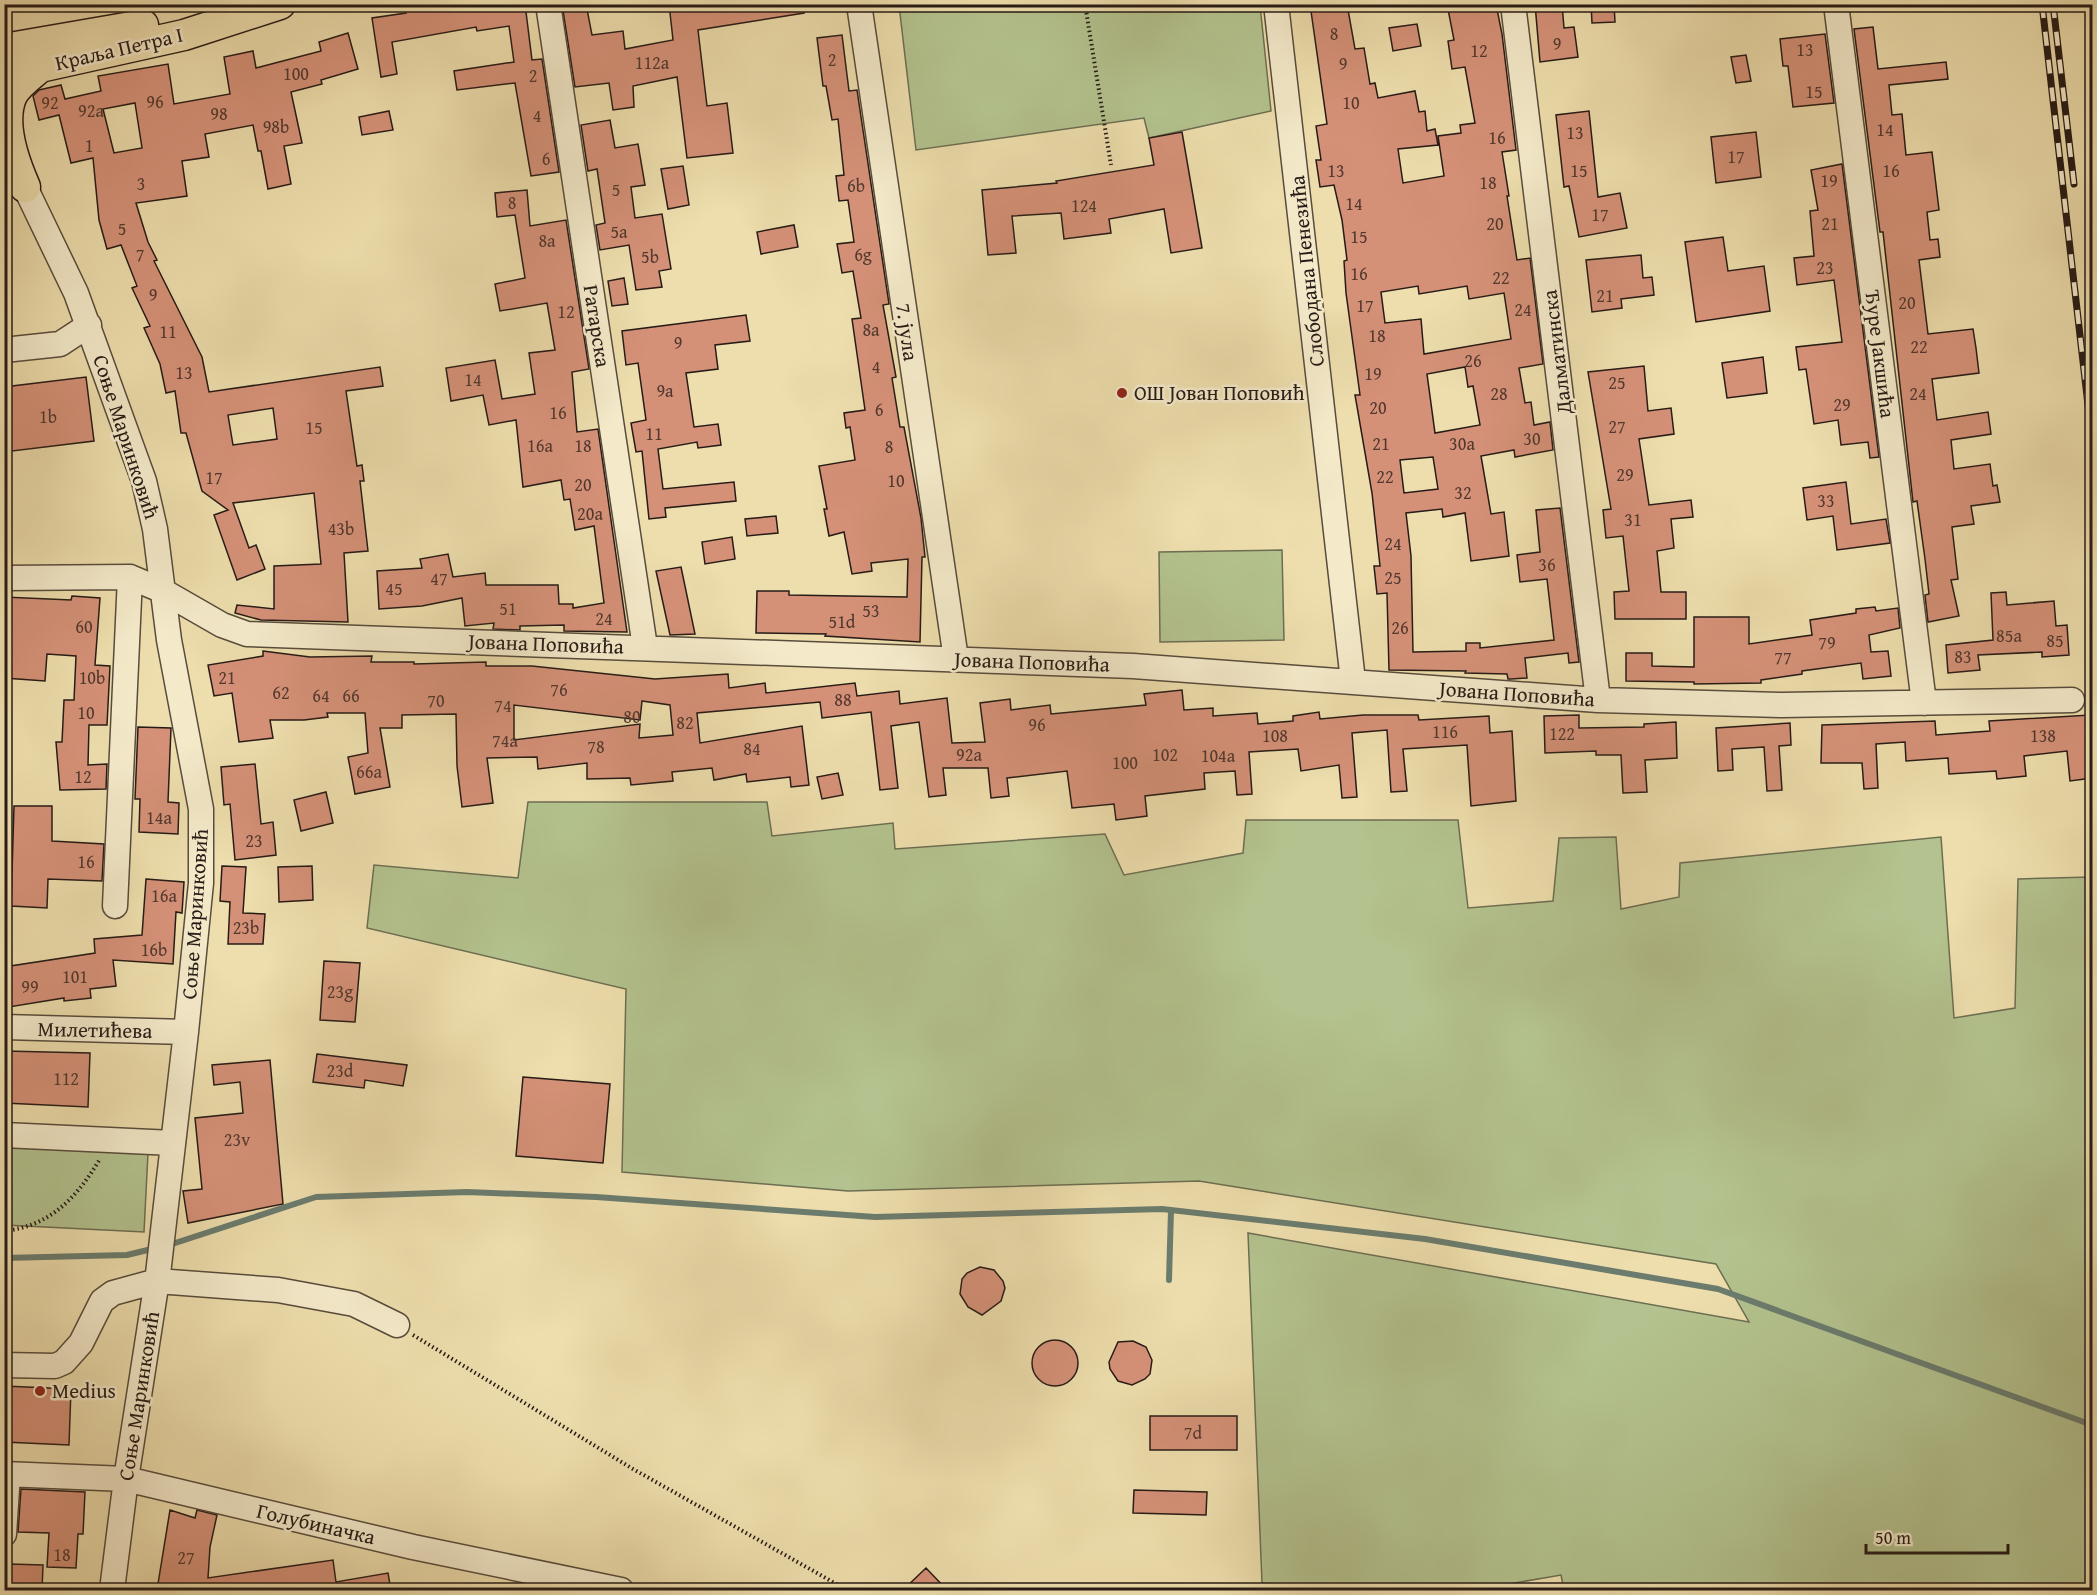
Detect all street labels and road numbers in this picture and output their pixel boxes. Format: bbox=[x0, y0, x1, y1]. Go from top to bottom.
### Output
street label: Краља Петра I bbox=[52, 19, 186, 78]
street label: Слободана Пенезића bbox=[1281, 174, 1332, 368]
street label: Ратарска bbox=[576, 282, 619, 369]
street label: Далматинска bbox=[1533, 288, 1580, 417]
street label: Ђуре Јакшића bbox=[1857, 288, 1904, 420]
street label: 7. јула bbox=[888, 301, 927, 363]
street label: Соње Маринковић bbox=[85, 351, 168, 523]
street label: Јована Поповића bbox=[465, 625, 624, 662]
street label: Јована Поповића bbox=[951, 643, 1110, 680]
street label: Јована Поповића bbox=[1435, 672, 1596, 714]
street label: Соње Маринковић bbox=[173, 827, 216, 1000]
street label: Милетићева bbox=[37, 1013, 153, 1046]
street label: Соње Маринковић bbox=[110, 1309, 167, 1483]
street label: Голубиначка bbox=[254, 1495, 378, 1552]

